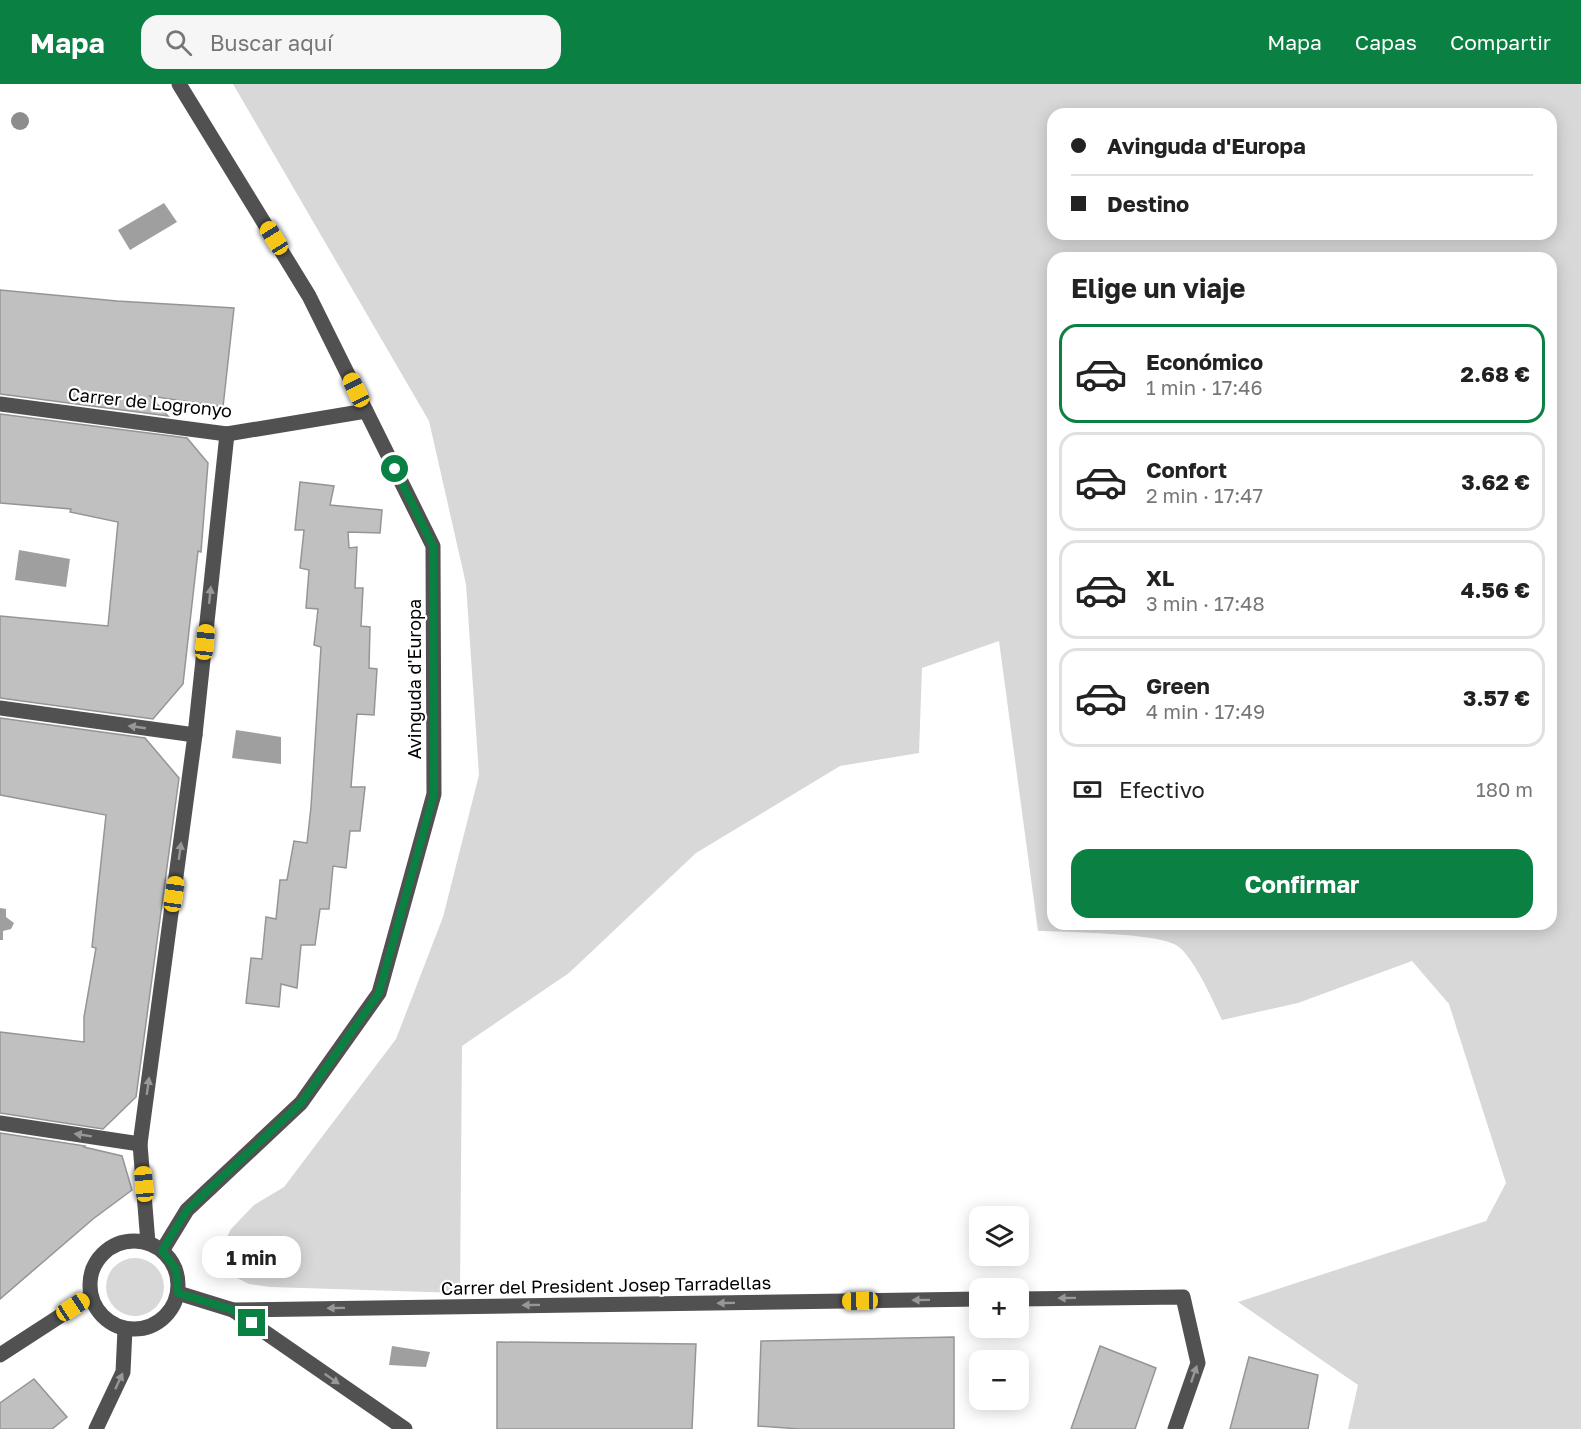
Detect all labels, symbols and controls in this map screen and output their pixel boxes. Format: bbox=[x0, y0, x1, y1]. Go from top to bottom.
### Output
search box bbox=[141, 15, 561, 69]
text: Mapa bbox=[30, 26, 105, 59]
icon: search bbox=[162, 26, 195, 59]
text: Buscar aquí bbox=[210, 29, 333, 56]
text: Mapa bbox=[1267, 29, 1322, 55]
text: Capas bbox=[1355, 29, 1417, 55]
text: Compartir bbox=[1450, 29, 1551, 55]
text: Avinguda d'Europa bbox=[1107, 132, 1306, 159]
text: Destino bbox=[1107, 190, 1189, 217]
car bbox=[257, 218, 291, 258]
text: Elige un viaje bbox=[1071, 272, 1245, 304]
icon: car bbox=[1074, 347, 1128, 401]
text: Económico bbox=[1146, 348, 1263, 375]
text: 2.68 € bbox=[1460, 360, 1530, 387]
car bbox=[340, 370, 372, 410]
text: 1 min · 17:46 bbox=[1146, 375, 1263, 399]
street label: Carrer de Logronyo bbox=[67, 382, 233, 422]
route start bbox=[381, 455, 408, 482]
icon: car bbox=[1074, 455, 1128, 509]
text: Confort bbox=[1146, 456, 1227, 483]
text: 3.62 € bbox=[1461, 468, 1530, 495]
text: 2 min · 17:47 bbox=[1146, 483, 1263, 507]
icon: car bbox=[1074, 563, 1128, 617]
text: XL bbox=[1146, 564, 1174, 591]
text: 4.56 € bbox=[1461, 576, 1530, 603]
one-way arrow bbox=[205, 586, 215, 605]
text: 3 min · 17:48 bbox=[1146, 591, 1265, 615]
street label: Avinguda d'Europa bbox=[403, 599, 425, 759]
car bbox=[194, 623, 216, 661]
icon: car bbox=[1074, 671, 1128, 725]
text: Green bbox=[1146, 672, 1210, 699]
text: 3.57 € bbox=[1463, 684, 1530, 711]
text: 4 min · 17:49 bbox=[1146, 699, 1265, 723]
one-way arrow bbox=[128, 722, 147, 732]
icon: cash bbox=[1071, 773, 1104, 806]
text: Efectivo bbox=[1119, 776, 1205, 803]
text: 180 m bbox=[1476, 777, 1533, 801]
one-way arrow bbox=[175, 842, 184, 861]
button: Confirmar bbox=[1071, 849, 1533, 918]
car bbox=[163, 875, 185, 913]
one-way arrow bbox=[144, 1077, 153, 1096]
one-way arrow bbox=[73, 1131, 92, 1140]
car bbox=[133, 1165, 155, 1203]
map controls bbox=[969, 1206, 1029, 1410]
button: layers bbox=[969, 1206, 1029, 1266]
callout: 1 min bbox=[202, 1236, 302, 1278]
text: 1 min bbox=[226, 1245, 277, 1269]
street label: Carrer del President Josep Tarradellas bbox=[441, 1271, 771, 1299]
button: + bbox=[969, 1278, 1029, 1338]
car bbox=[53, 1290, 93, 1324]
car bbox=[842, 1292, 878, 1310]
one-way arrow bbox=[1058, 1293, 1077, 1303]
one-way arrow bbox=[912, 1295, 931, 1305]
one-way arrow bbox=[717, 1298, 736, 1308]
one-way arrow bbox=[522, 1300, 541, 1310]
one-way arrow bbox=[327, 1303, 346, 1313]
route end bbox=[238, 1309, 265, 1336]
button: − bbox=[969, 1350, 1029, 1410]
one-way arrow bbox=[1190, 1365, 1200, 1383]
one-way arrow bbox=[114, 1371, 124, 1389]
one-way arrow bbox=[324, 1373, 340, 1385]

